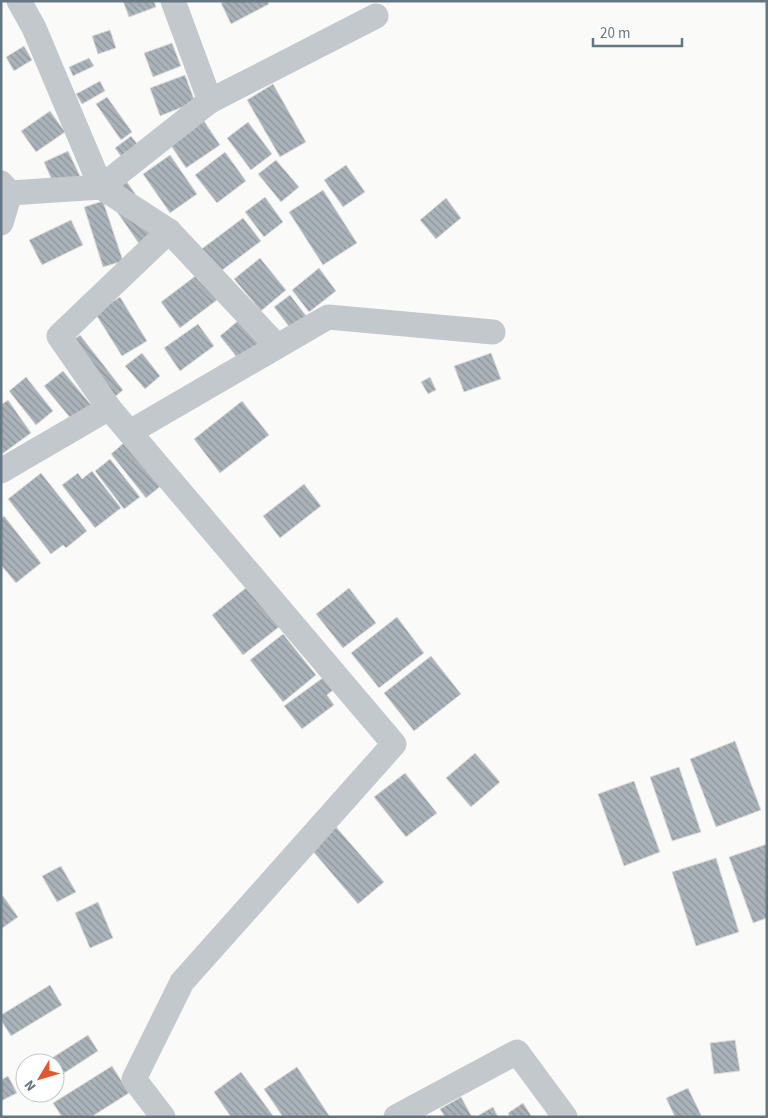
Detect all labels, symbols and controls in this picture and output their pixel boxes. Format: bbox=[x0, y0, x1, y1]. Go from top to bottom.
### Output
scale bar bbox=[593, 15, 682, 47]
text: 20 m bbox=[600, 23, 630, 44]
north arrow bbox=[15, 1053, 65, 1103]
text: N bbox=[20, 1076, 41, 1095]

